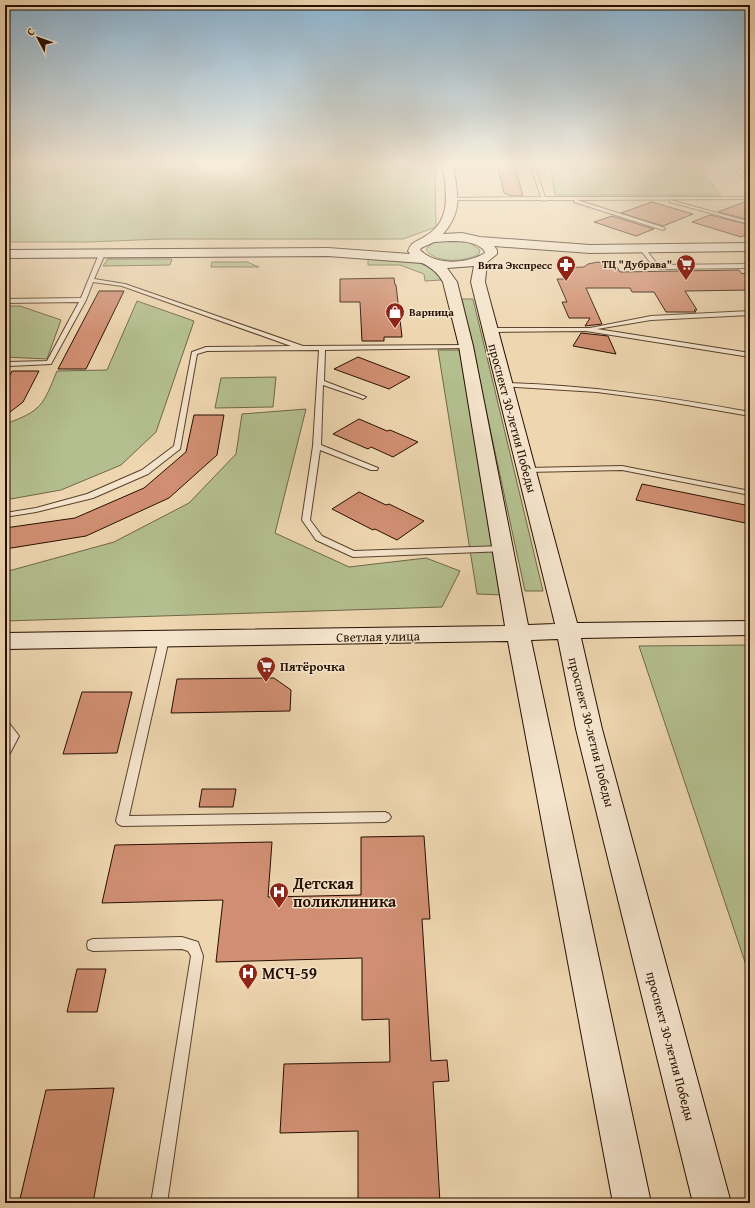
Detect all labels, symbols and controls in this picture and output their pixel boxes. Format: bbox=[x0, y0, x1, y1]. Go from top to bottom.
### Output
north arrow bbox=[18, 18, 58, 58]
text: С bbox=[22, 24, 39, 39]
supermarket icon: ТЦ "Дубрава" bbox=[675, 253, 697, 281]
pharmacy icon: Вита Экспресс bbox=[555, 254, 577, 282]
place label: ТЦ "Дубрава" bbox=[602, 256, 672, 272]
place label: Вита Экспресс bbox=[478, 257, 552, 273]
shop icon: Варница bbox=[384, 301, 406, 329]
place label: Варница bbox=[409, 304, 454, 320]
street label: проспект 30-летия Победы bbox=[483, 341, 542, 495]
street label: Светлая улица bbox=[336, 626, 421, 647]
supermarket icon: Пятёрочка bbox=[255, 655, 277, 683]
street label: проспект 30-летия Победы bbox=[564, 655, 619, 809]
place label: Пятёрочка bbox=[280, 657, 346, 676]
place label: Детская поликлиника bbox=[292, 871, 397, 913]
hospital icon: Детская поликлиника bbox=[268, 881, 290, 909]
place label: МСЧ-59 bbox=[262, 961, 317, 985]
hospital icon: МСЧ-59 bbox=[237, 962, 259, 990]
street label: проспект 30-летия Победы bbox=[641, 969, 700, 1123]

